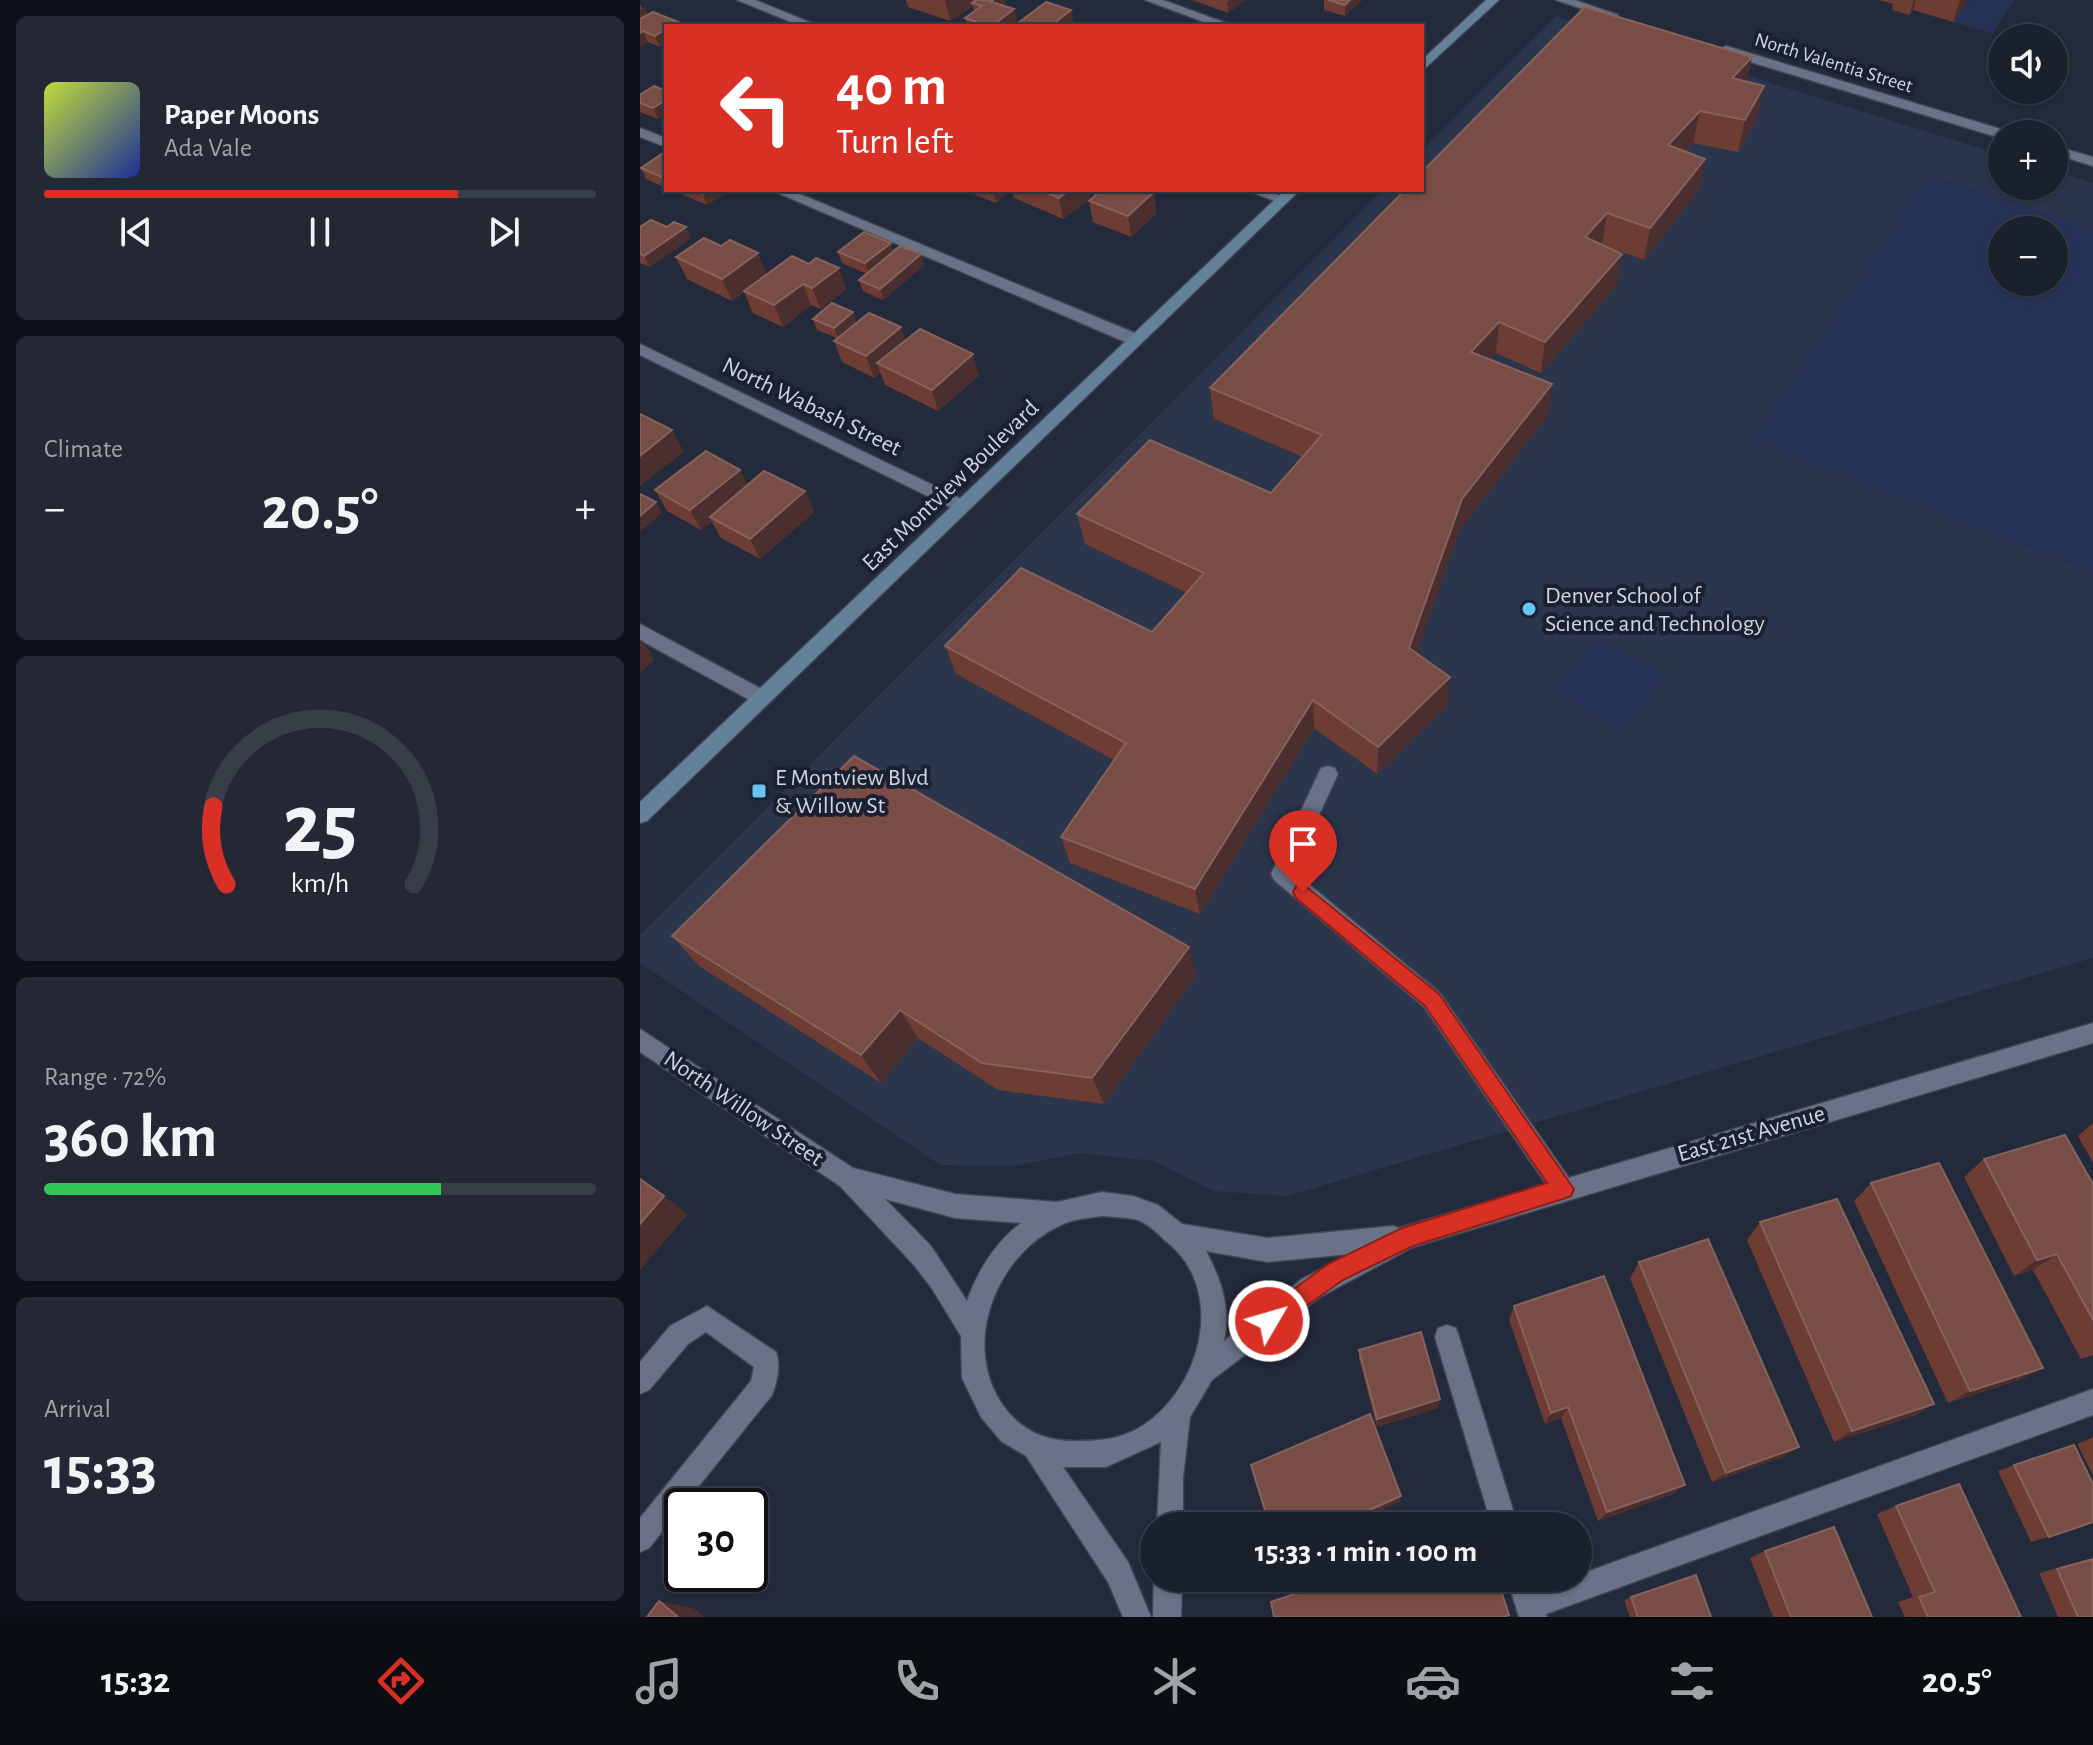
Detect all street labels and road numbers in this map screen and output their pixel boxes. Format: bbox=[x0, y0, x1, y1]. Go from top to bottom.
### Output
street label: North Valentia Street bbox=[1752, 29, 1916, 97]
street label: North Wabash Street bbox=[718, 353, 905, 461]
street label: East Montview Boulevard bbox=[858, 396, 1043, 576]
street label: North Willow Street bbox=[659, 1047, 828, 1171]
street label: East 21st Avenue bbox=[1675, 1101, 1828, 1166]

